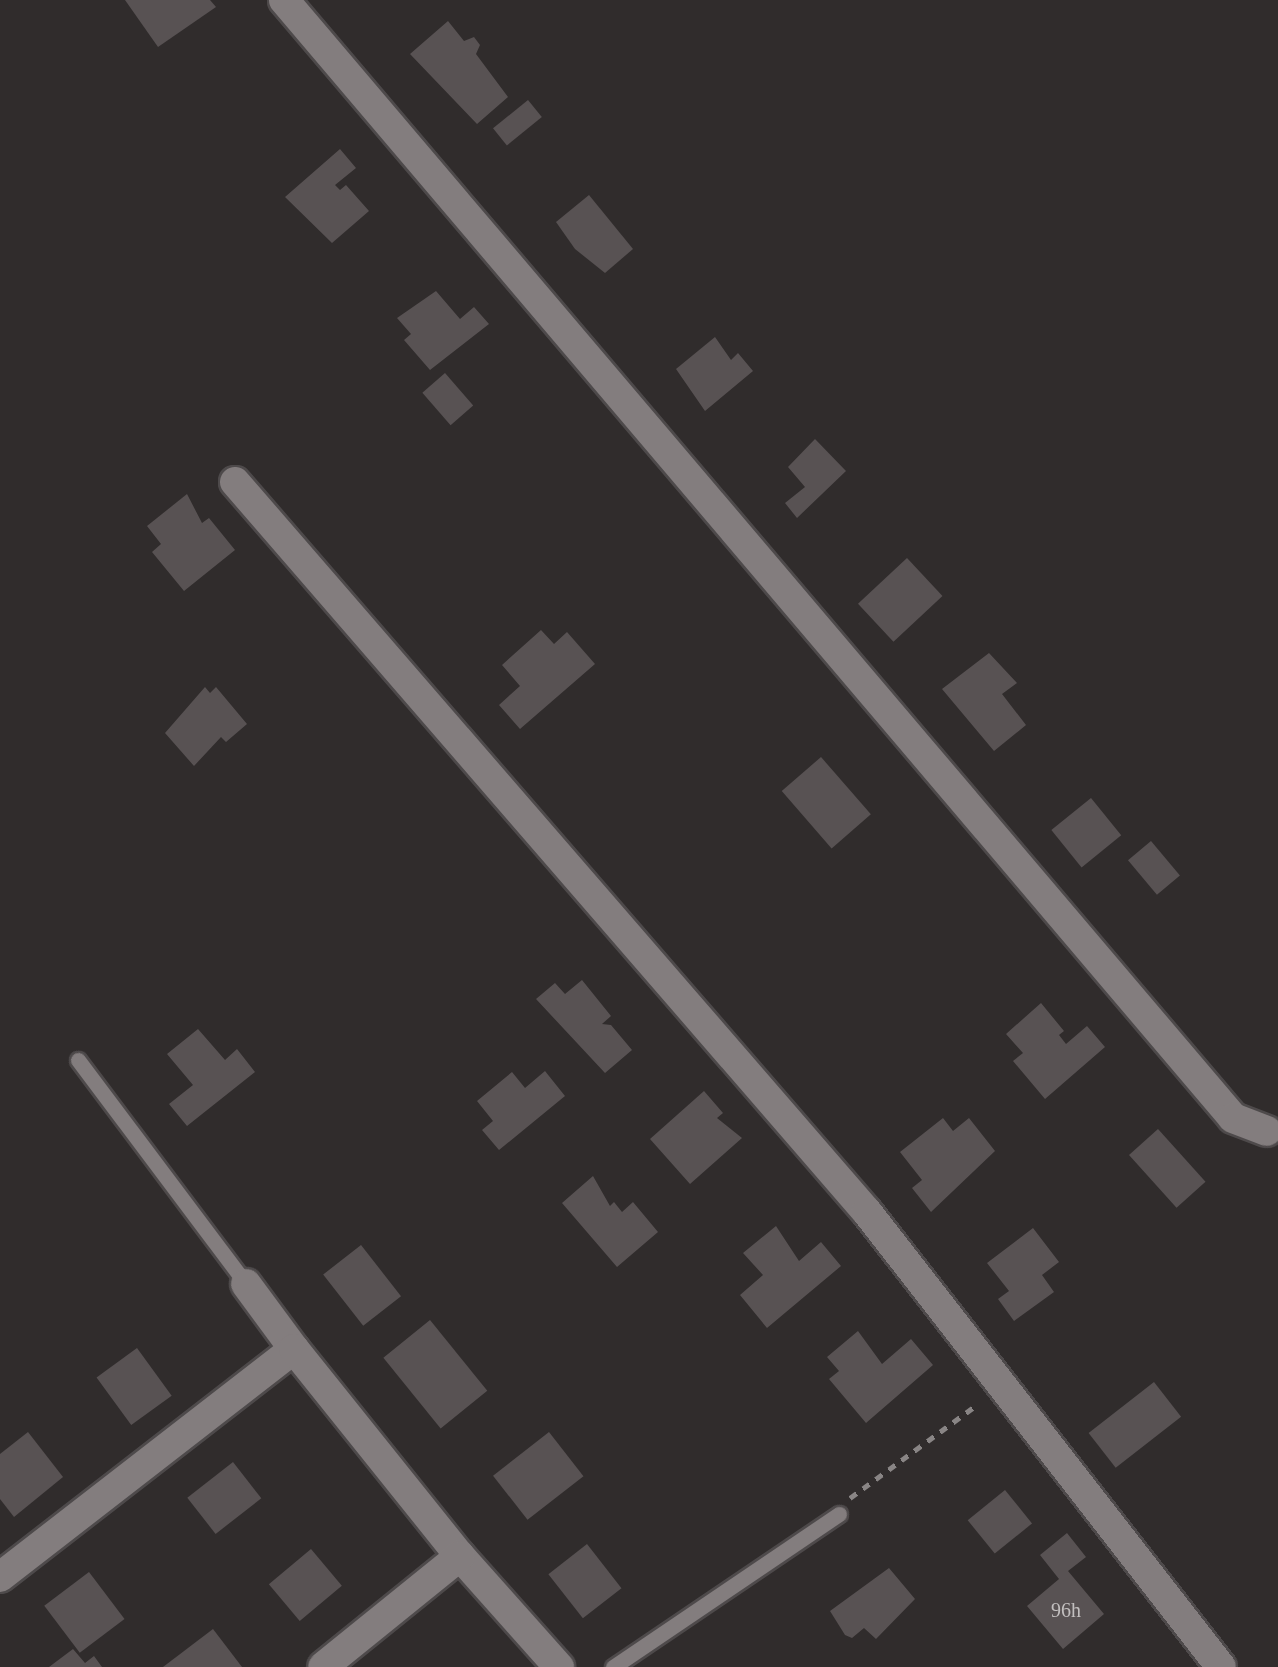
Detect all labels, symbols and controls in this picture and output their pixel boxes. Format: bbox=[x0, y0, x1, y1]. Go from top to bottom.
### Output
house number: 96h bbox=[1051, 1598, 1081, 1622]

